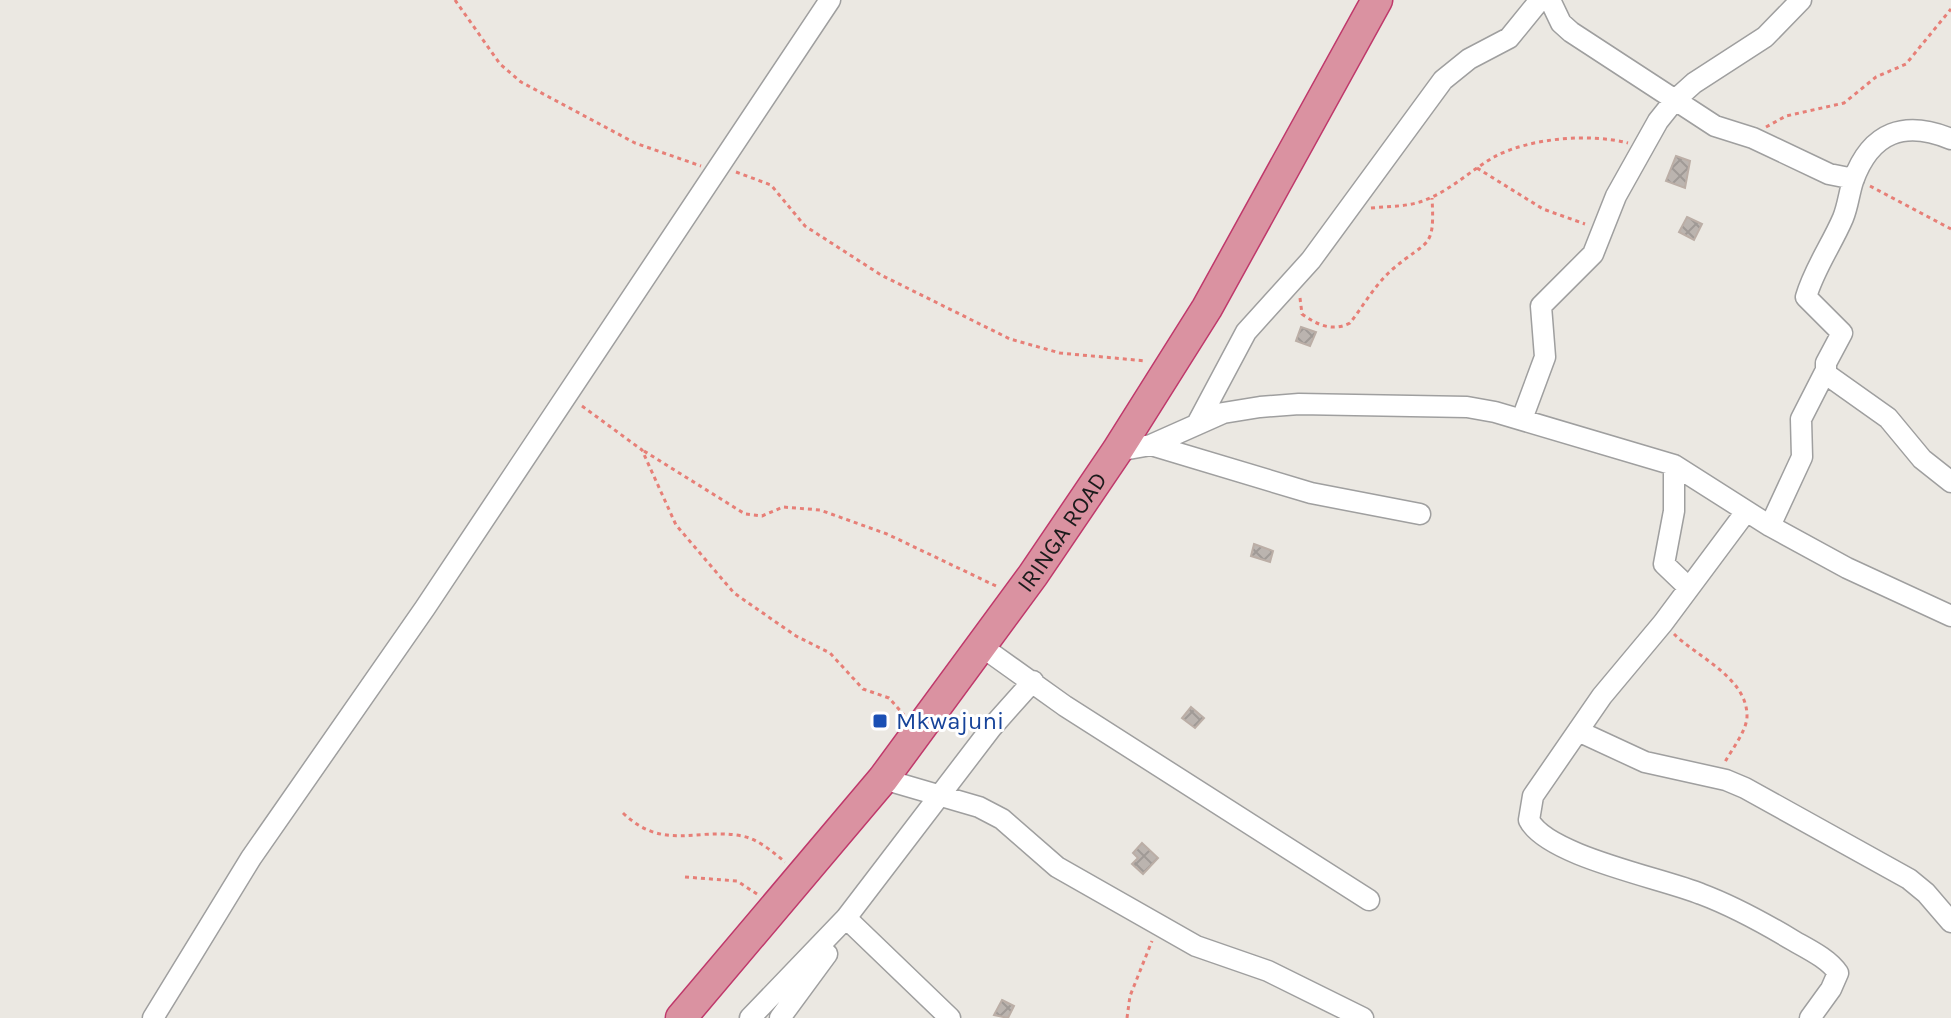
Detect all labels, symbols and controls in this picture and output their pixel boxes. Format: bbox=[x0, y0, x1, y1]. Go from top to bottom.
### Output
street label: IRINGA ROAD bbox=[1011, 467, 1113, 598]
place label: Mkwajuni bbox=[896, 707, 1004, 735]
marker: Mkwajuni bbox=[871, 712, 889, 730]

